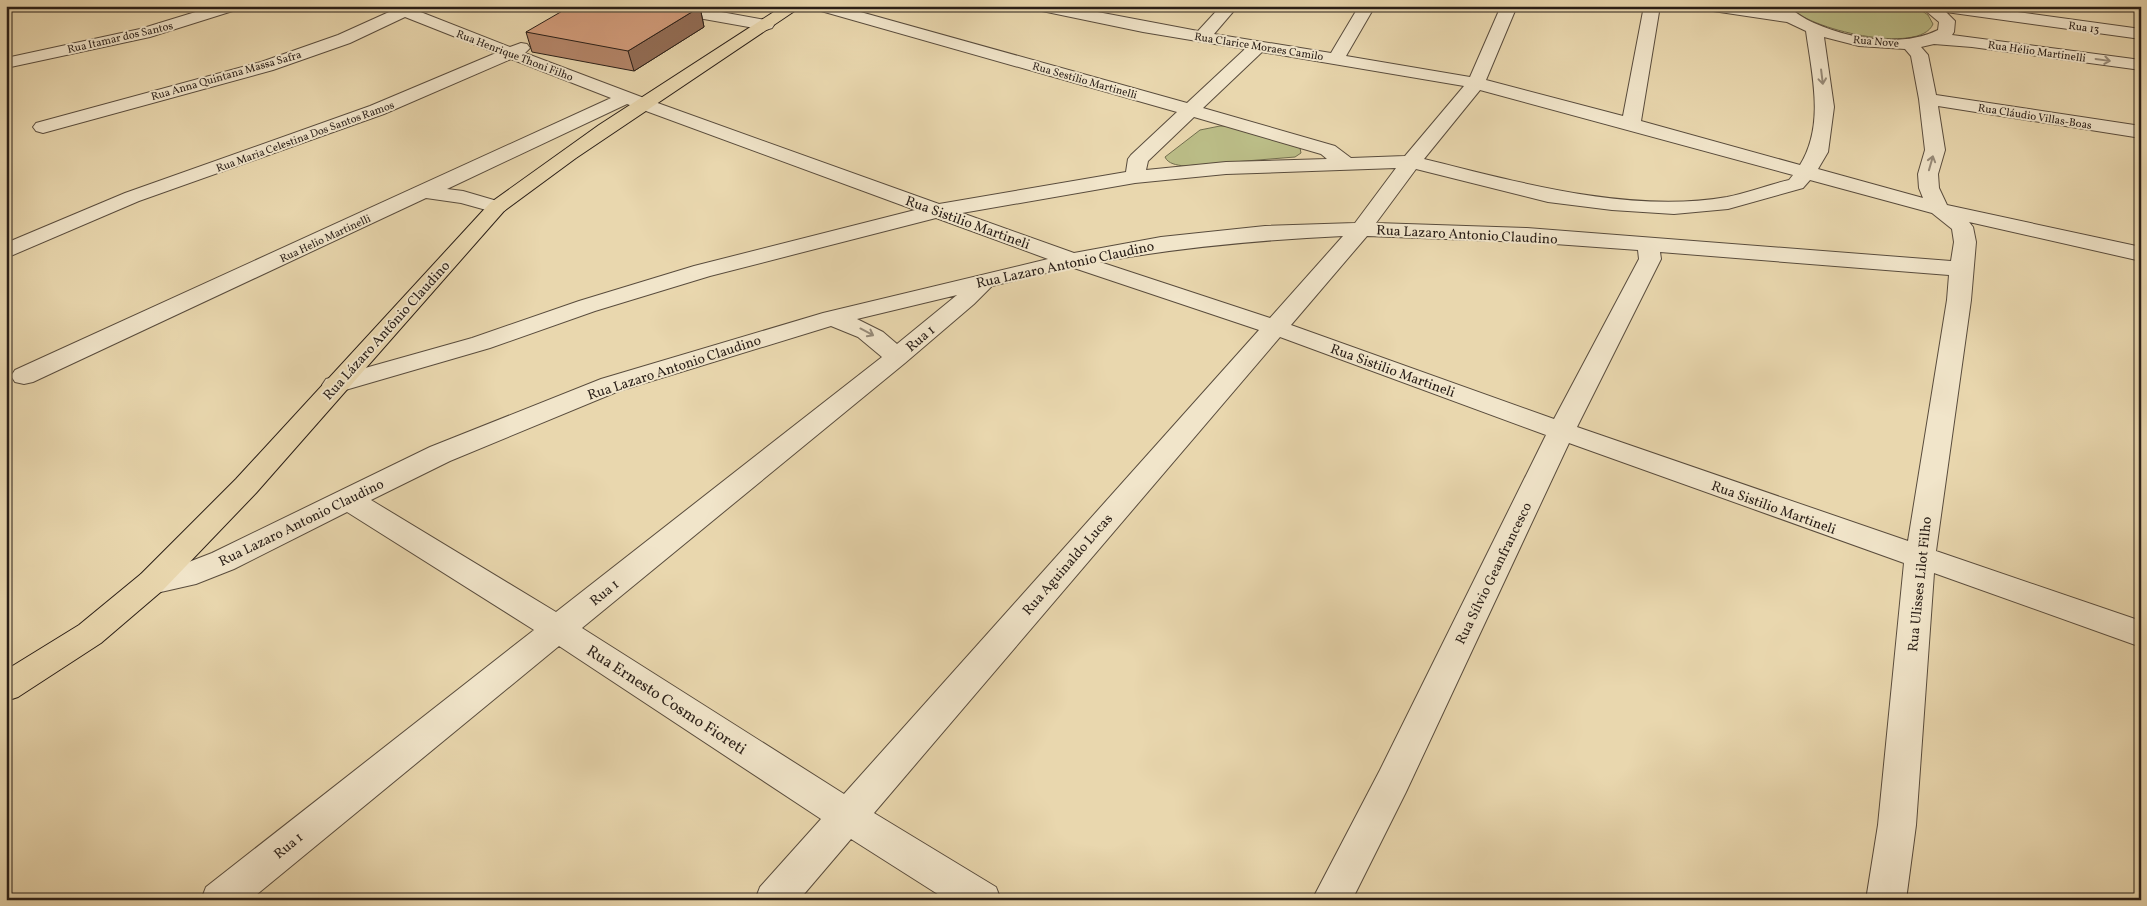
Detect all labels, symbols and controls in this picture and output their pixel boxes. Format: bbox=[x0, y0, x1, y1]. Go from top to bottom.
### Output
street label: Rua Itamar dos Santos bbox=[66, 19, 175, 58]
street label: Rua 13 bbox=[2067, 19, 2101, 38]
street label: Rua Henrique Thoni Filho bbox=[454, 27, 575, 86]
street label: Rua Clarice Moraes Camilo bbox=[1193, 30, 1325, 65]
street label: Rua Nove bbox=[1852, 33, 1900, 52]
street label: Rua Hélio Martinelli bbox=[1987, 38, 2087, 67]
street label: Rua Anna Quintana Massa Safra bbox=[149, 48, 304, 105]
one-way arrow bbox=[2095, 55, 2111, 65]
street label: Rua Sestílio Martinelli bbox=[1030, 59, 1139, 104]
one-way arrow bbox=[1817, 68, 1827, 84]
street label: Rua Maria Celestina Dos Santos Ramos bbox=[214, 98, 397, 177]
street label: Rua Cláudio Villas-Boas bbox=[1977, 101, 2093, 134]
one-way arrow bbox=[1927, 156, 1936, 172]
street label: Rua Sistilio Martineli bbox=[903, 192, 1032, 255]
street label: Rua Helio Martinelli bbox=[278, 212, 374, 267]
street label: Rua Lazaro Antonio Claudino bbox=[1376, 221, 1558, 250]
street label: Rua Lazaro Antonio Claudino bbox=[975, 237, 1156, 294]
street label: Rua Lázaro Antônio Claudino bbox=[319, 257, 455, 405]
street label: Rua 1 bbox=[902, 321, 940, 357]
one-way arrow bbox=[860, 327, 875, 337]
street label: Rua Lazaro Antonio Claudino bbox=[585, 331, 764, 406]
street label: Rua Sistilio Martineli bbox=[1328, 340, 1457, 403]
street label: Rua Lazaro Antonio Claudino bbox=[216, 475, 387, 572]
street label: Rua Sistilio Martineli bbox=[1709, 477, 1838, 540]
street label: Rua Sílvio Geanfrancesco bbox=[1452, 499, 1537, 648]
street label: Rua Aguinaldo Lucas bbox=[1019, 510, 1118, 620]
street label: Rua Ulisses Lilot Filho bbox=[1904, 516, 1937, 653]
street label: Rua 1 bbox=[586, 575, 624, 611]
street label: Rua Ernesto Cosmo Fioreti bbox=[582, 641, 750, 761]
street label: Rua 1 bbox=[270, 828, 308, 864]

